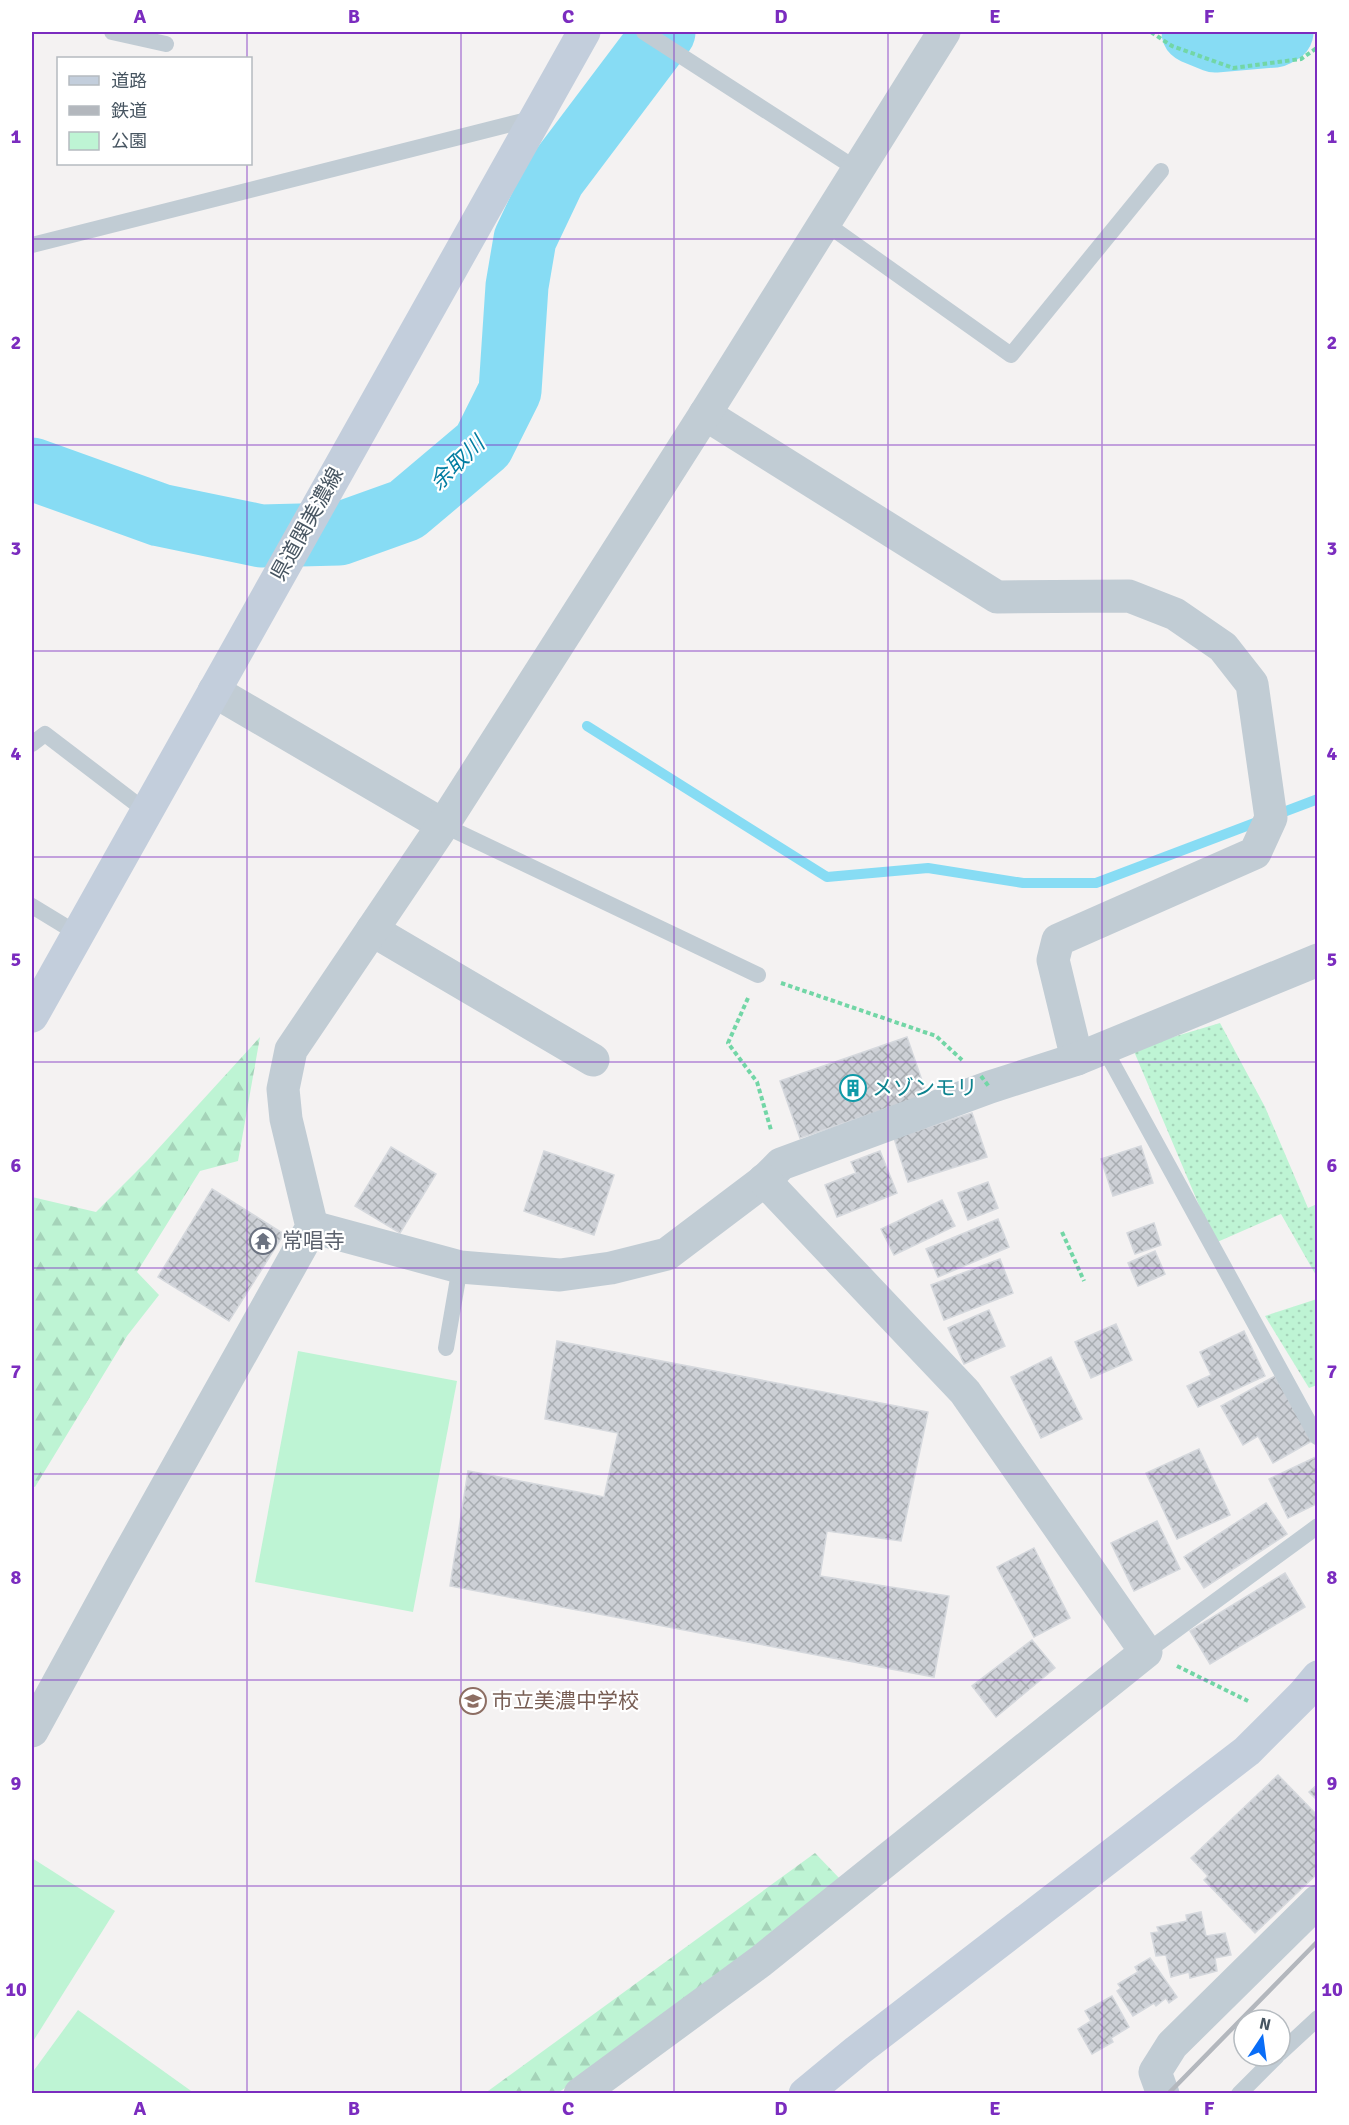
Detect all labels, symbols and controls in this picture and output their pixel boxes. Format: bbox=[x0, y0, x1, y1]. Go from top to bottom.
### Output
text: A bbox=[134, 4, 147, 29]
text: B bbox=[348, 4, 360, 29]
text: C bbox=[562, 4, 574, 29]
text: D bbox=[774, 4, 788, 29]
text: E bbox=[989, 4, 1001, 29]
text: F bbox=[1204, 4, 1215, 29]
legend bbox=[57, 57, 252, 165]
text: 道路 bbox=[111, 70, 147, 92]
text: 鉄道 bbox=[111, 100, 147, 122]
text: 1 bbox=[11, 124, 22, 149]
text: 1 bbox=[1327, 124, 1338, 149]
text: 公園 bbox=[111, 130, 147, 152]
text: 2 bbox=[11, 330, 21, 355]
text: 2 bbox=[1327, 330, 1337, 355]
water label: 余取川 bbox=[424, 429, 492, 496]
street label: 県道関美濃線 bbox=[265, 463, 349, 585]
text: 3 bbox=[11, 536, 21, 561]
text: 3 bbox=[1327, 536, 1337, 561]
text: 4 bbox=[11, 741, 22, 766]
text: 4 bbox=[1327, 741, 1338, 766]
text: 5 bbox=[11, 947, 21, 972]
text: 5 bbox=[1327, 947, 1337, 972]
building icon: メゾンモリ bbox=[838, 1073, 868, 1103]
place label: メゾンモリ bbox=[872, 1075, 977, 1101]
text: 6 bbox=[11, 1153, 22, 1178]
text: 6 bbox=[1327, 1153, 1338, 1178]
temple icon: 常唱寺 bbox=[248, 1226, 278, 1256]
place label: 常唱寺 bbox=[282, 1228, 345, 1254]
text: 7 bbox=[11, 1359, 22, 1384]
text: 7 bbox=[1327, 1359, 1338, 1384]
text: 8 bbox=[11, 1565, 22, 1590]
text: 8 bbox=[1327, 1565, 1338, 1590]
school or university icon: 市立美濃中学校 bbox=[458, 1686, 488, 1716]
place label: 市立美濃中学校 bbox=[492, 1688, 639, 1714]
text: 9 bbox=[11, 1771, 22, 1796]
text: 9 bbox=[1327, 1771, 1338, 1796]
text: 10 bbox=[5, 1977, 27, 2002]
text: 10 bbox=[1321, 1977, 1343, 2002]
north arrow bbox=[1232, 2008, 1292, 2068]
text: N bbox=[1257, 2013, 1273, 2035]
text: A bbox=[134, 2096, 147, 2121]
text: B bbox=[348, 2096, 360, 2121]
text: C bbox=[562, 2096, 574, 2121]
text: D bbox=[774, 2096, 788, 2121]
text: E bbox=[989, 2096, 1001, 2121]
text: F bbox=[1204, 2096, 1215, 2121]

